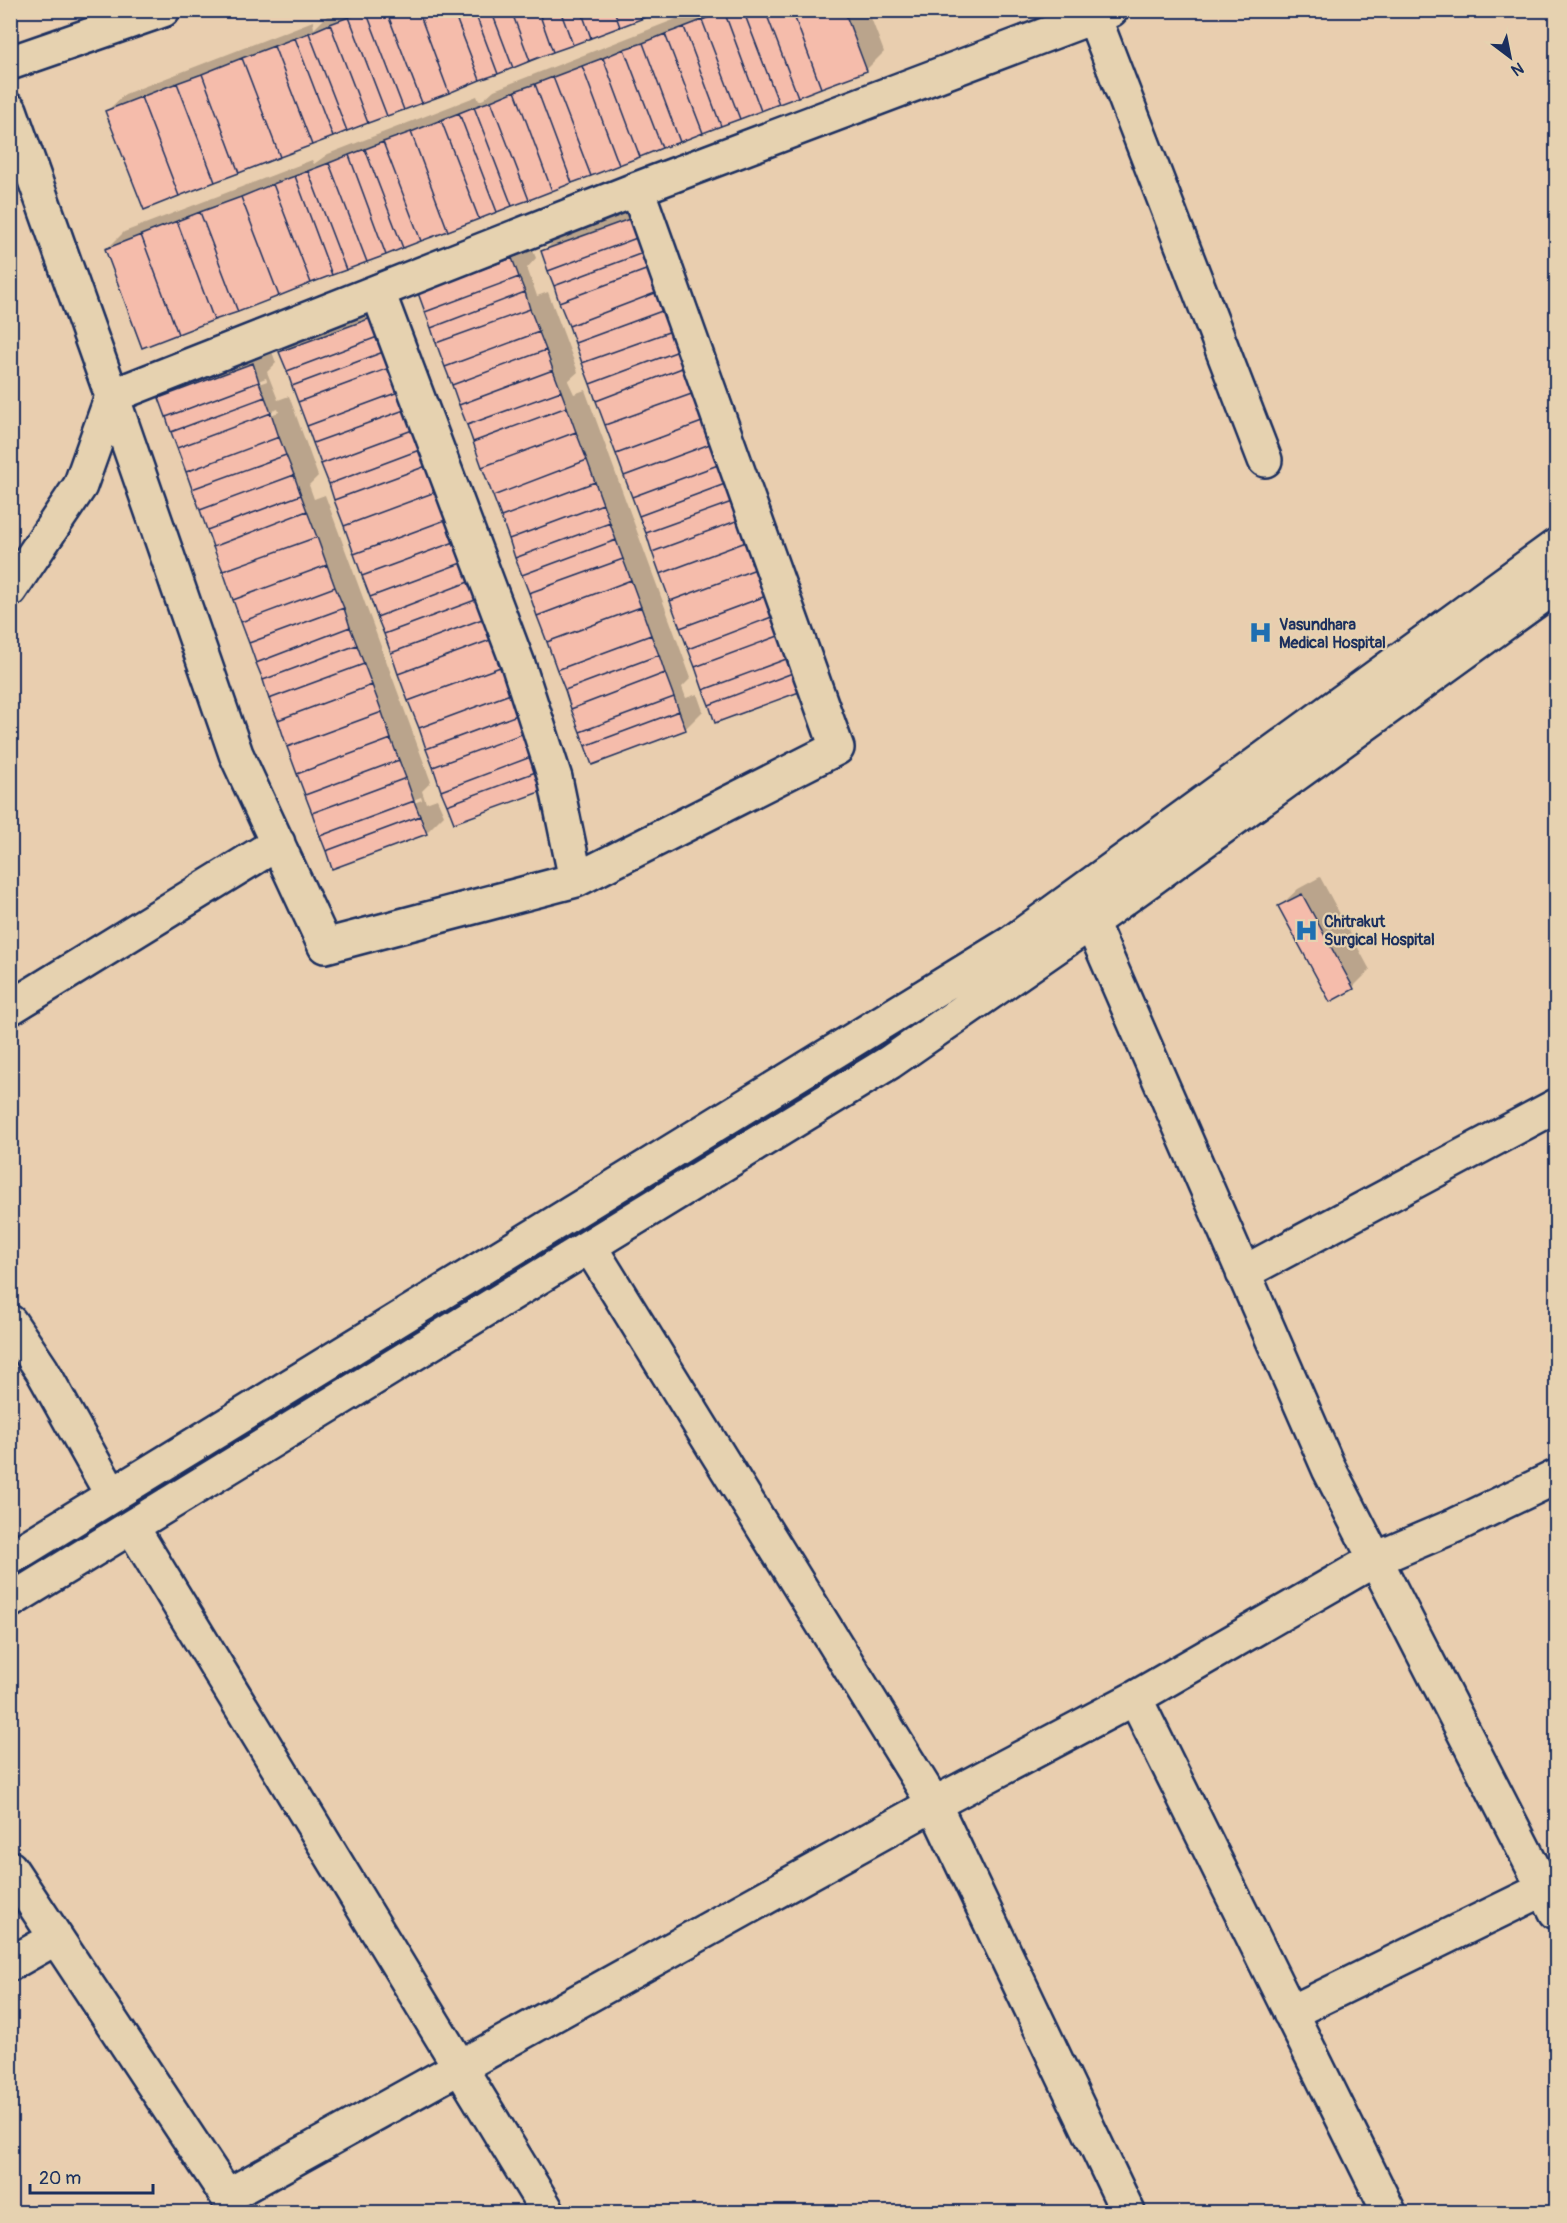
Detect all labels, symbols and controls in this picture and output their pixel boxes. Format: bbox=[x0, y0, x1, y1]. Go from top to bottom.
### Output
north arrow bbox=[1480, 27, 1540, 87]
text: N bbox=[1507, 58, 1527, 80]
place label: Vasundhara Medical Hospital bbox=[1279, 615, 1386, 653]
hospital icon: Vasundhara Medical Hospital bbox=[1248, 620, 1274, 646]
place label: Chitrakut Surgical Hospital bbox=[1324, 912, 1435, 950]
hospital icon: Chitrakut Surgical Hospital bbox=[1293, 917, 1319, 943]
scale bar bbox=[30, 2157, 153, 2195]
text: 20 m bbox=[39, 2167, 81, 2190]

